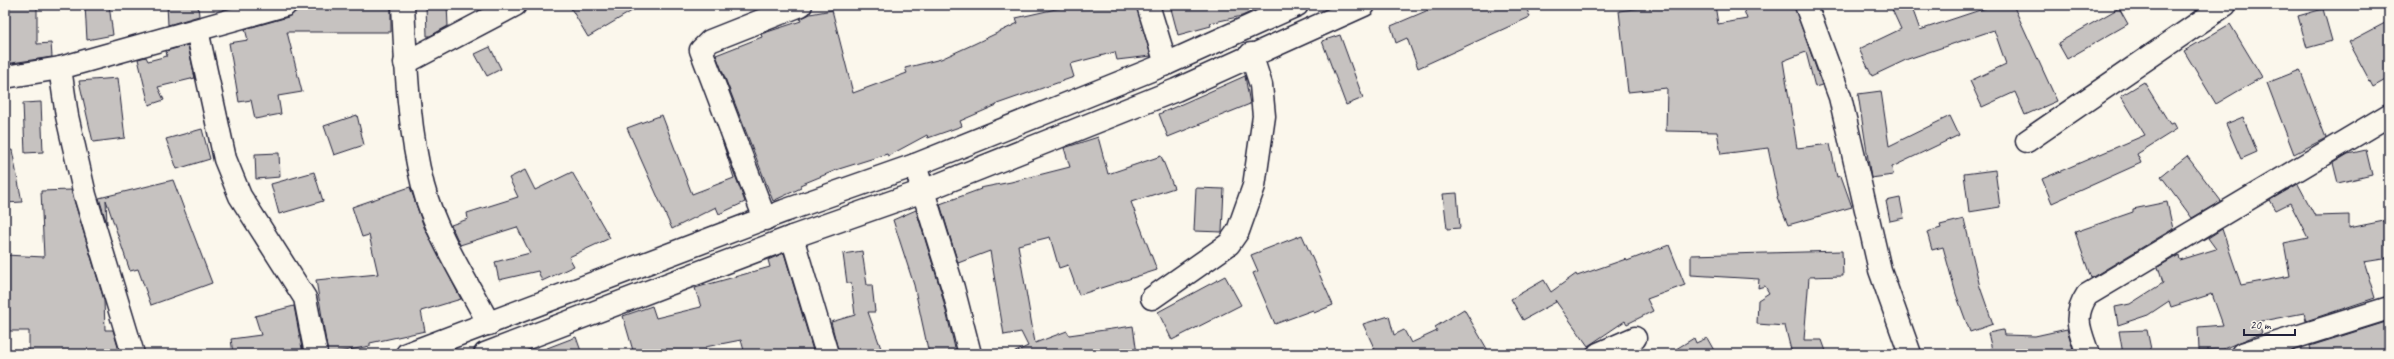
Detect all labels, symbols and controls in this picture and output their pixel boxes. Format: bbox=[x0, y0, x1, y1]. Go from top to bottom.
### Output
scale bar bbox=[2244, 311, 2295, 337]
text: 20 m bbox=[2250, 317, 2272, 333]

